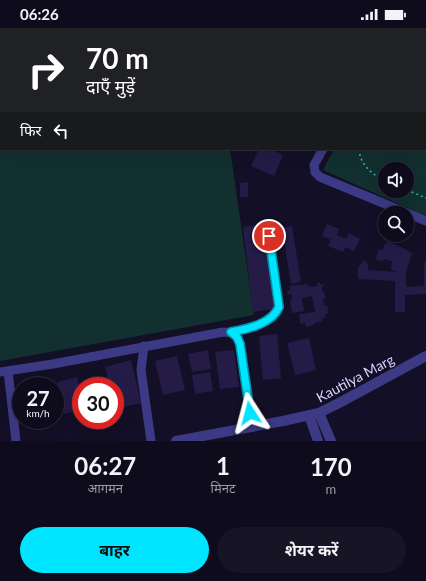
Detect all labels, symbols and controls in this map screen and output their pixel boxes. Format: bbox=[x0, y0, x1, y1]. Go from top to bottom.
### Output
text: 06:26 bbox=[20, 5, 59, 23]
text: 70 m bbox=[86, 41, 149, 75]
icon: right bbox=[20, 44, 72, 96]
text: दाएँ मुड़ें bbox=[86, 75, 135, 97]
icon: left bbox=[50, 120, 72, 142]
text: फिर bbox=[20, 121, 42, 139]
map controls bbox=[378, 162, 414, 242]
button: sound bbox=[378, 162, 414, 198]
button: search bbox=[378, 206, 414, 242]
pin bbox=[252, 219, 286, 253]
icon: arrive bbox=[258, 225, 280, 247]
street label: Kautilya Marg bbox=[313, 350, 397, 406]
speed limit sign: 30 bbox=[72, 377, 124, 429]
text: 27 bbox=[26, 386, 50, 410]
position arrow bbox=[229, 392, 271, 434]
text: km/h bbox=[26, 407, 50, 419]
text: 06:27 bbox=[74, 451, 136, 480]
text: 1 bbox=[216, 451, 230, 480]
text: 170 bbox=[310, 452, 352, 481]
text: आगमन bbox=[87, 480, 123, 496]
text: मिनट bbox=[211, 480, 236, 496]
text: m bbox=[325, 481, 336, 497]
button: बाहर bbox=[20, 527, 209, 573]
button: शेयर करें bbox=[217, 527, 406, 573]

